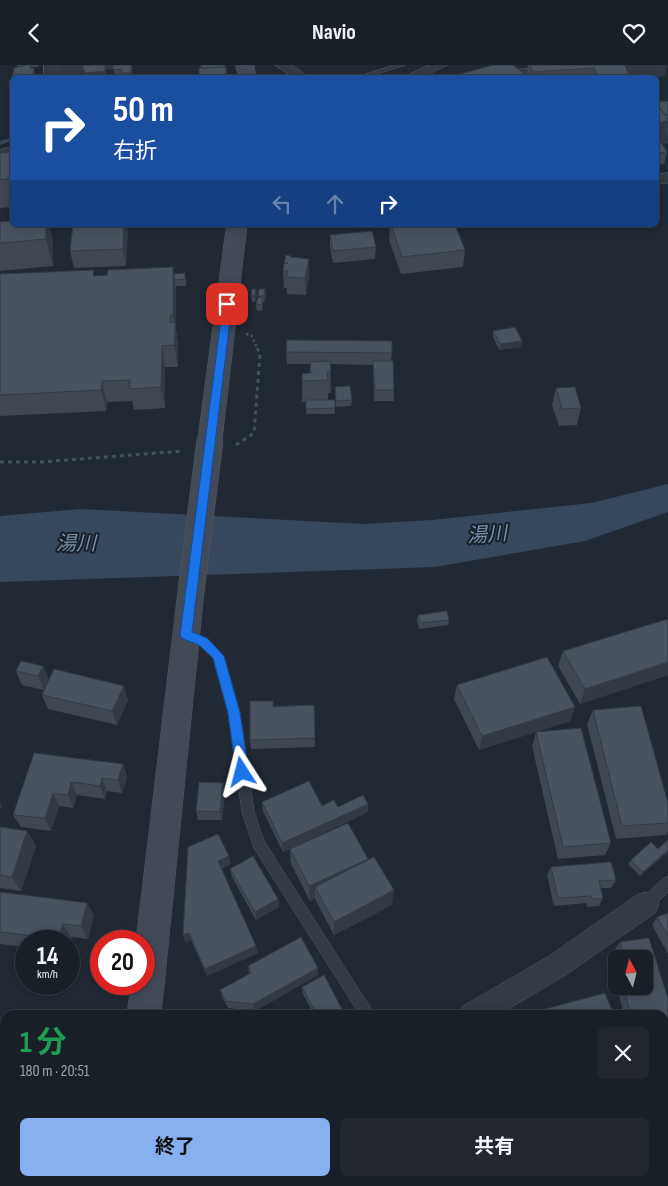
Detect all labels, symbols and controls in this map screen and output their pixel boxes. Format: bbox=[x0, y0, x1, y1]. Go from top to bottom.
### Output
icon: back bbox=[20, 19, 48, 47]
text: Navio bbox=[312, 19, 356, 46]
icon: heart bbox=[620, 19, 648, 47]
text: 50 m bbox=[113, 89, 174, 132]
icon: right bbox=[30, 95, 95, 160]
text: 右折 bbox=[113, 138, 157, 165]
icon: left bbox=[268, 190, 296, 218]
icon: ahead bbox=[321, 190, 349, 218]
icon: right bbox=[374, 190, 402, 218]
pin bbox=[206, 283, 248, 325]
icon: arrive bbox=[213, 290, 241, 318]
water label: 湯川 bbox=[466, 521, 510, 548]
water label: 湯川 bbox=[56, 532, 98, 556]
position arrow bbox=[215, 745, 267, 797]
speed limit sign: 20 bbox=[90, 930, 155, 995]
text: 14 bbox=[37, 941, 58, 972]
north arrow bbox=[608, 950, 652, 995]
map controls bbox=[608, 950, 653, 995]
text: km/h bbox=[37, 967, 58, 982]
text: 1 分 bbox=[20, 1025, 66, 1061]
button: close bbox=[597, 1027, 649, 1079]
text: 180 m · 20:51 bbox=[20, 1062, 89, 1081]
button: 終了 bbox=[20, 1118, 330, 1176]
button: 共有 bbox=[340, 1118, 649, 1176]

